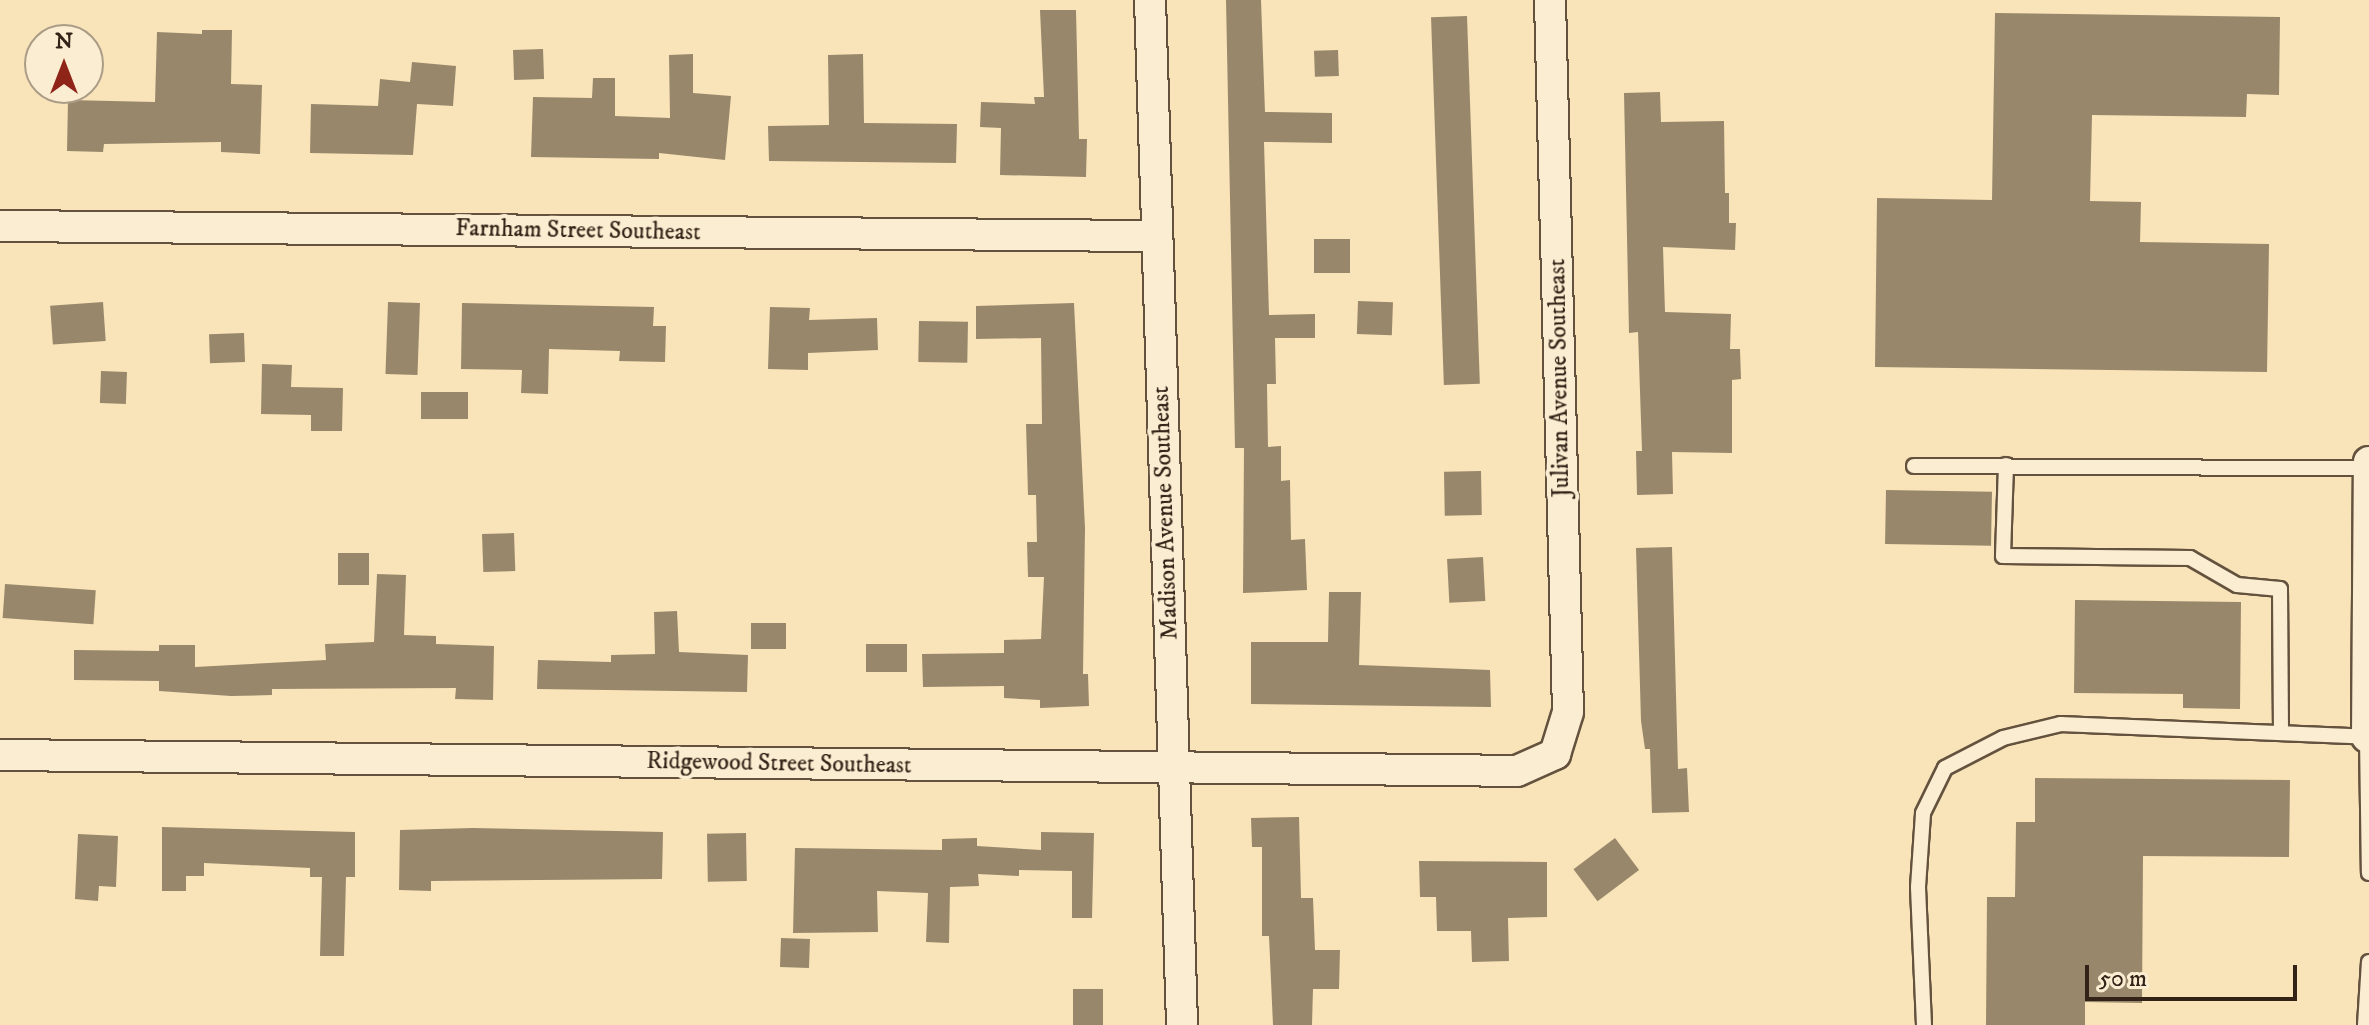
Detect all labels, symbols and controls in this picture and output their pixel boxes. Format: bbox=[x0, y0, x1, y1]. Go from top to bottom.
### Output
north arrow bbox=[24, 24, 104, 104]
text: N bbox=[55, 28, 73, 55]
street label: Farnham Street Southeast bbox=[455, 214, 701, 248]
street label: Julivan Avenue Southeast bbox=[1544, 258, 1576, 498]
street label: Madison Avenue Southeast bbox=[1147, 386, 1185, 640]
street label: Ridgewood Street Southeast bbox=[646, 747, 912, 781]
scale bar bbox=[2089, 949, 2301, 999]
text: 50 m bbox=[2099, 964, 2147, 994]

